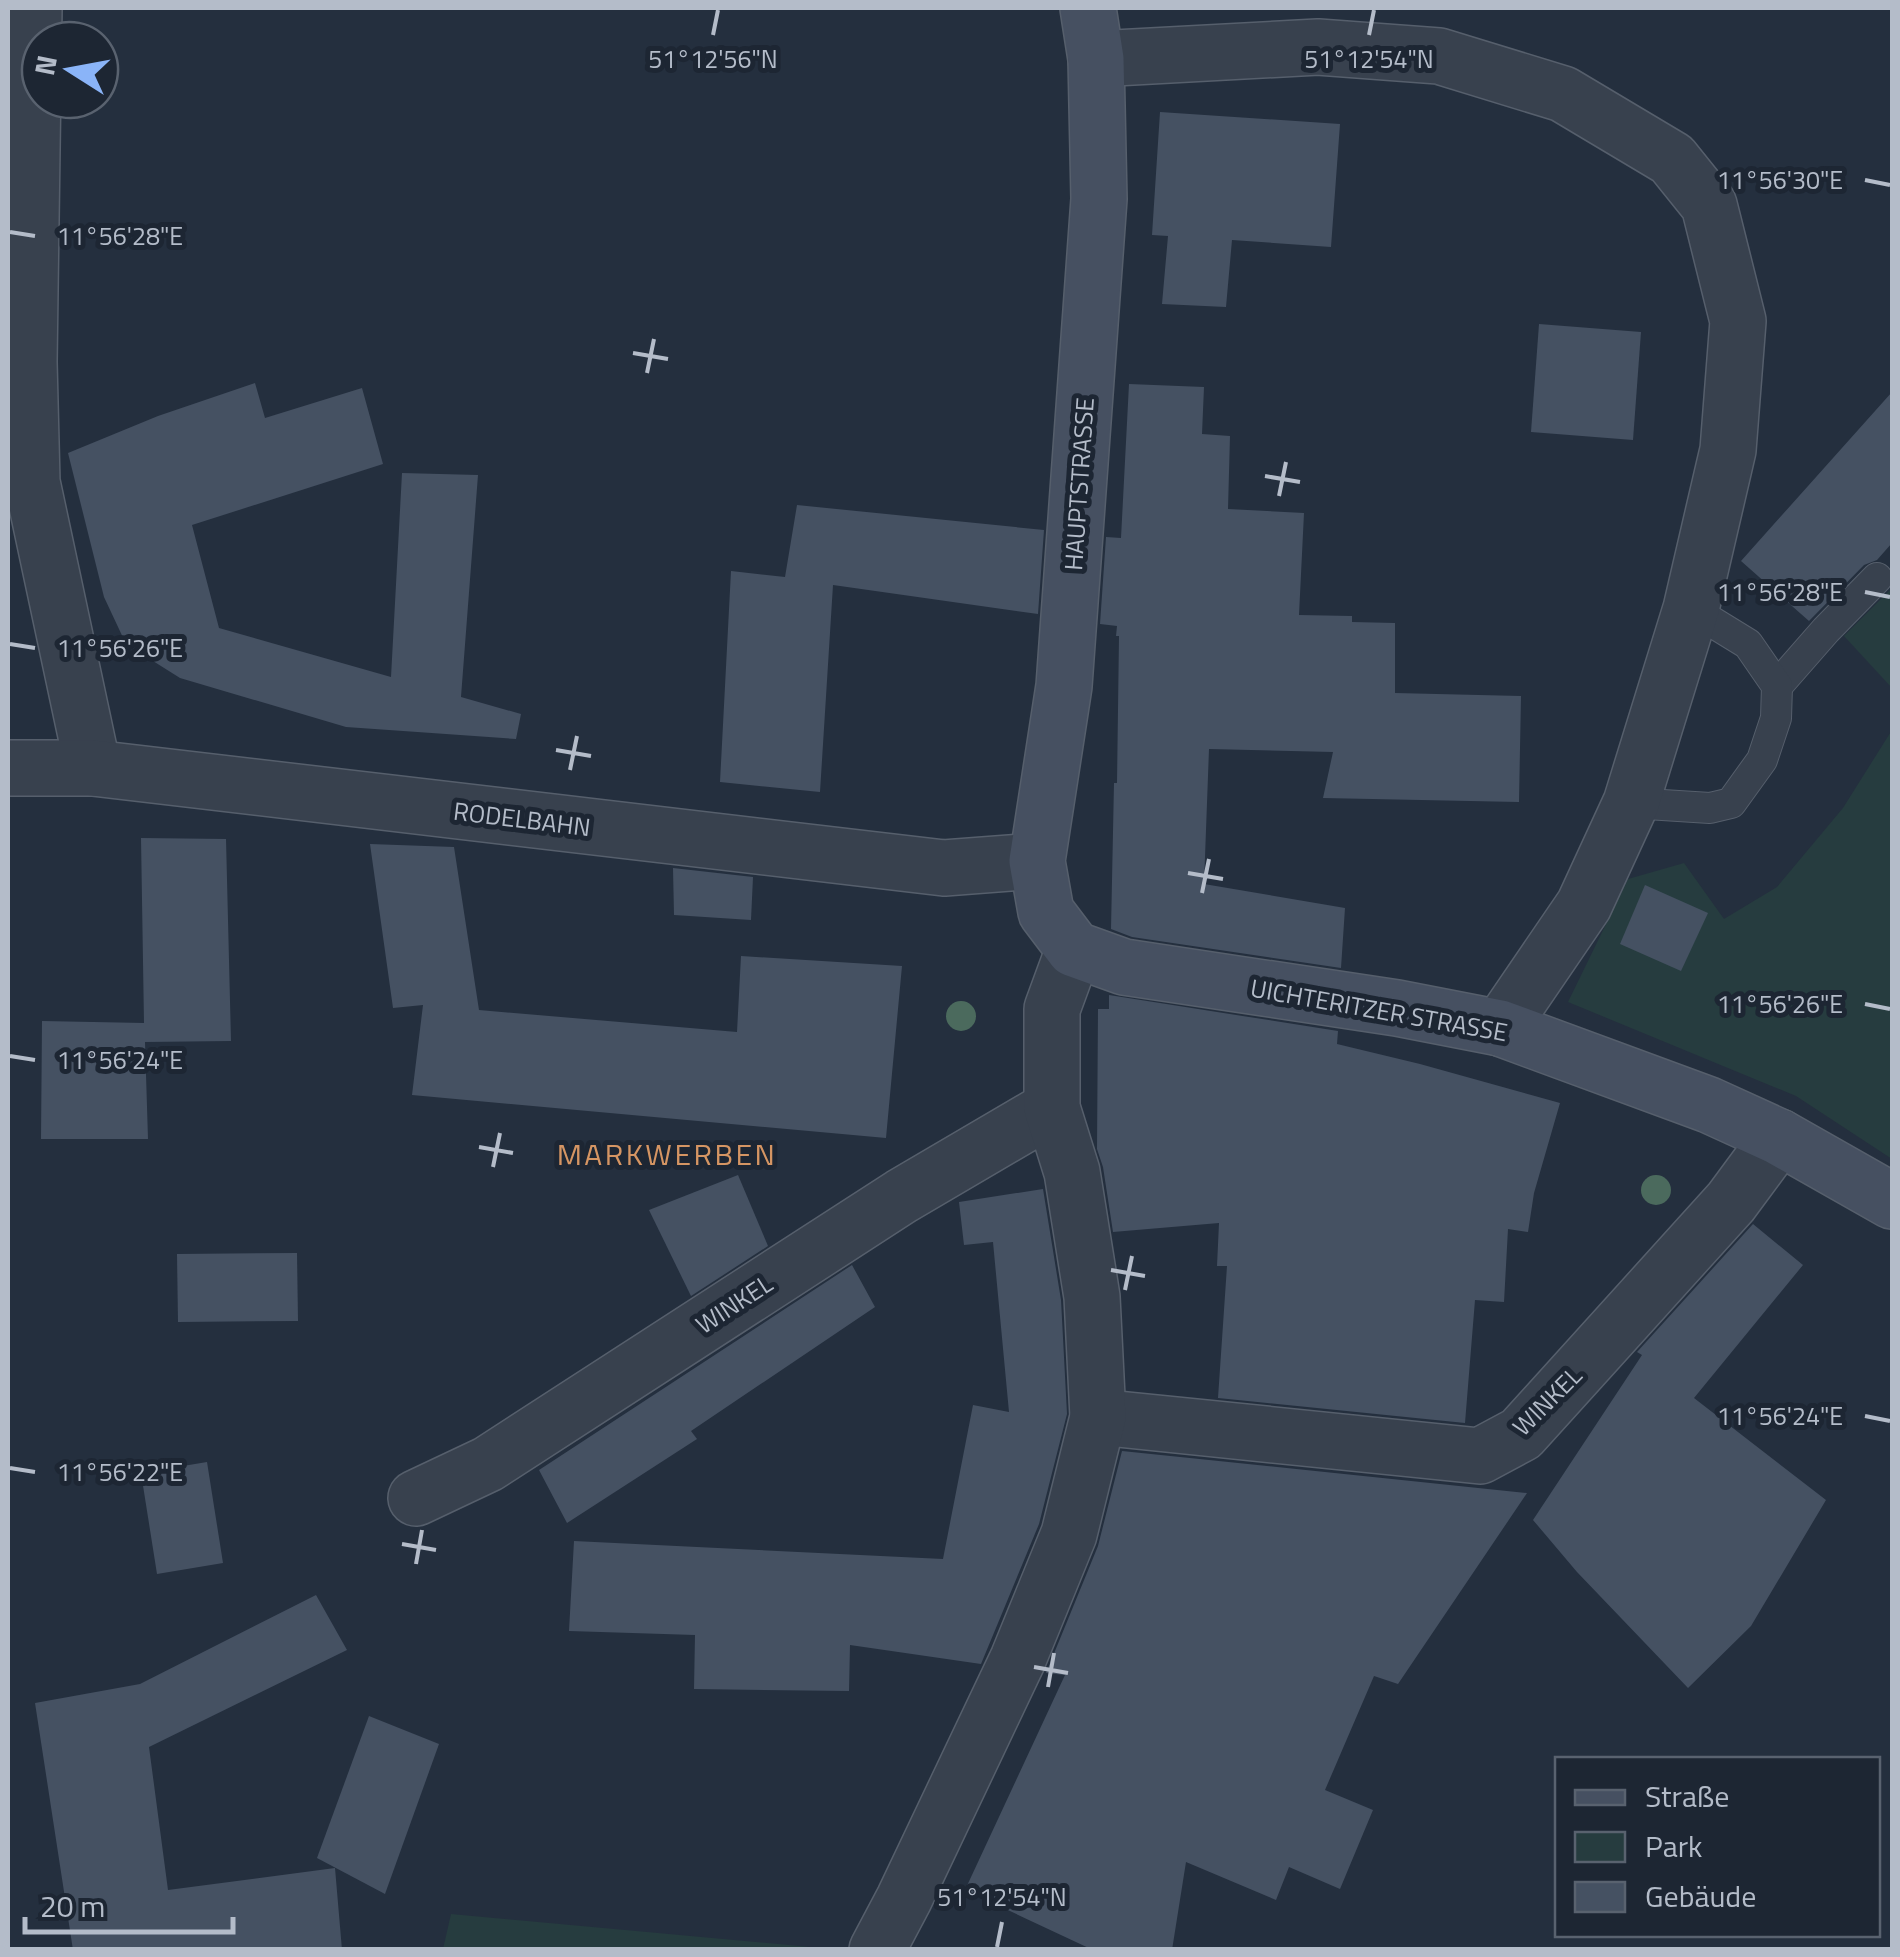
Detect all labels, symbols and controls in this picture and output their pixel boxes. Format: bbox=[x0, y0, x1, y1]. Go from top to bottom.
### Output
north arrow bbox=[20, 20, 120, 120]
text: 51°12'56"N bbox=[648, 40, 778, 78]
text: 51°12'54"N bbox=[1304, 40, 1434, 78]
text: N bbox=[22, 52, 68, 79]
text: 11°56'30"E bbox=[1717, 161, 1843, 199]
text: 11°56'28"E bbox=[57, 217, 183, 255]
street label: HAUPTSTRASSE bbox=[1054, 396, 1104, 572]
text: 11°56'28"E bbox=[1717, 573, 1843, 611]
text: 11°56'26"E bbox=[57, 629, 183, 667]
street label: RODELBAHN bbox=[451, 792, 593, 846]
street label: UICHTERITZER STRASSE bbox=[1248, 969, 1510, 1051]
text: 11°56'26"E bbox=[1717, 985, 1843, 1023]
text: 11°56'24"E bbox=[57, 1041, 183, 1079]
district label: MARKWERBEN bbox=[557, 1131, 777, 1177]
street label: WINKEL bbox=[688, 1265, 780, 1343]
street label: WINKEL bbox=[1503, 1357, 1591, 1445]
text: 11°56'24"E bbox=[1717, 1397, 1843, 1435]
text: 11°56'22"E bbox=[57, 1453, 183, 1491]
legend bbox=[1555, 1757, 1880, 1937]
text: Straße bbox=[1645, 1773, 1729, 1819]
text: Park bbox=[1645, 1823, 1702, 1869]
scale bar bbox=[25, 1872, 232, 1934]
text: Gebäude bbox=[1645, 1873, 1756, 1919]
text: 51°12'54"N bbox=[937, 1878, 1067, 1916]
text: 20 m bbox=[40, 1883, 105, 1929]

